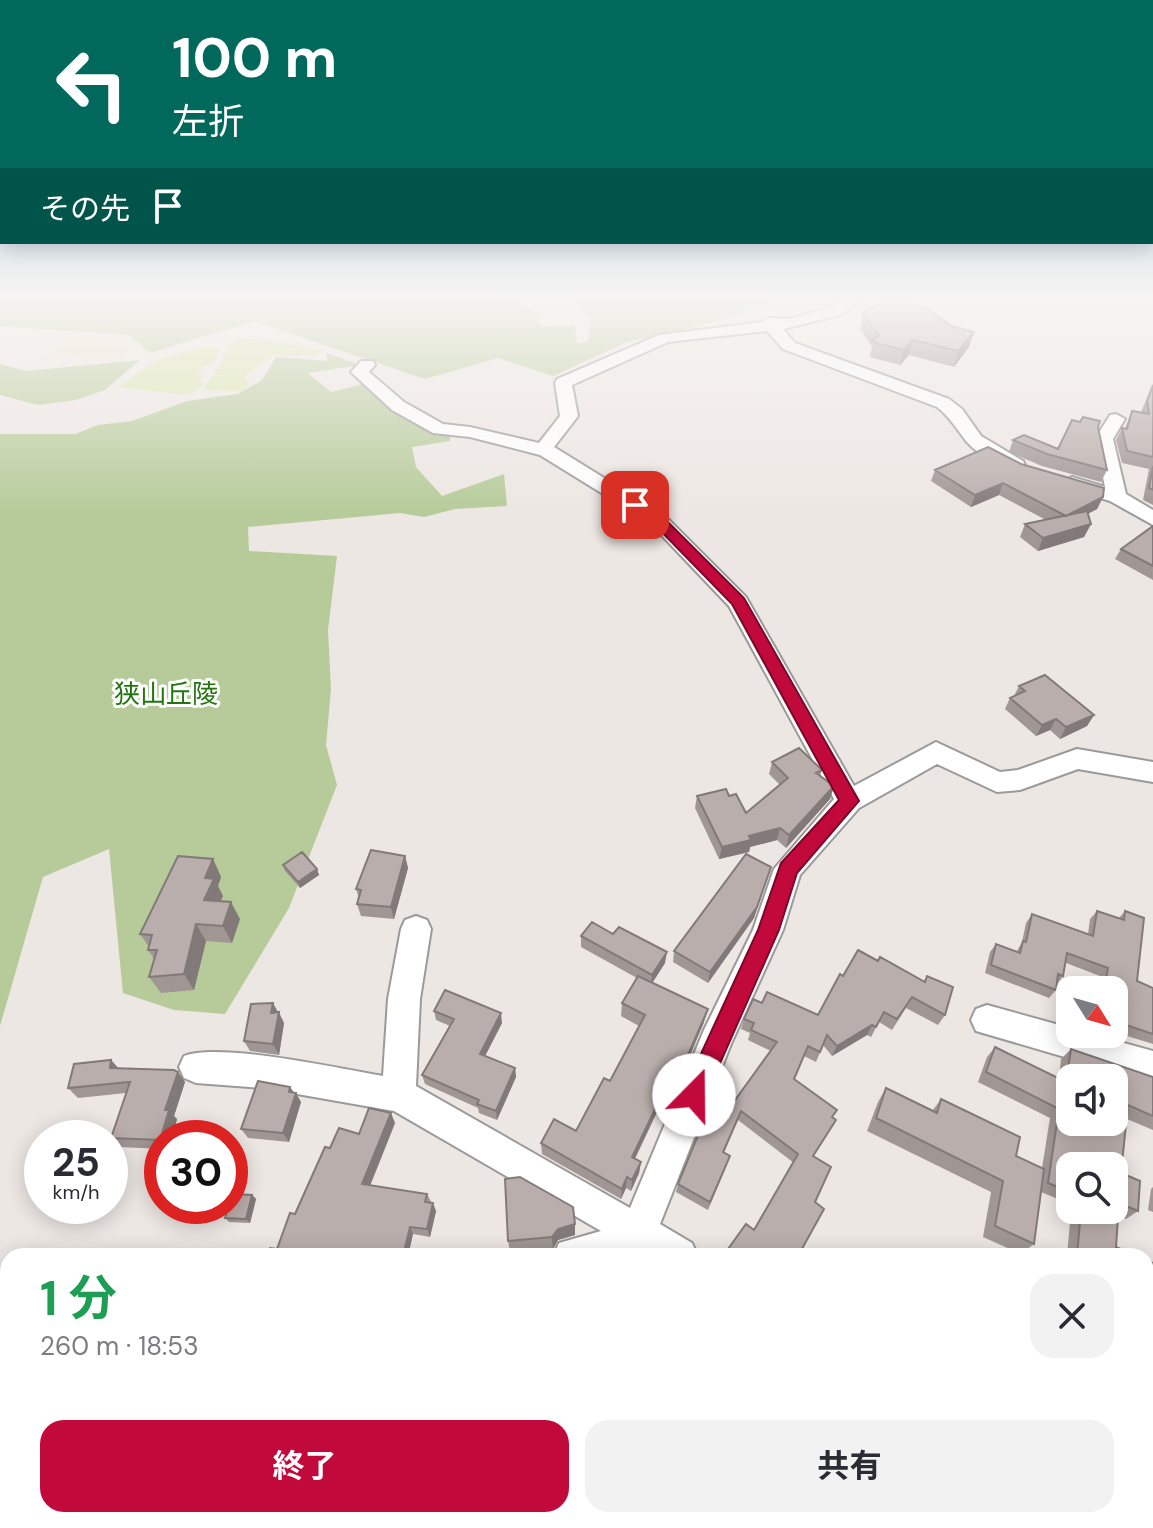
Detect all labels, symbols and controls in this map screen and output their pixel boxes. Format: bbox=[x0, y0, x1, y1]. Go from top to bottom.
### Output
text: 100 m bbox=[172, 21, 337, 94]
icon: left bbox=[40, 32, 144, 136]
text: 左折 bbox=[172, 98, 244, 145]
icon: arrive bbox=[146, 184, 190, 228]
text: その先 bbox=[40, 189, 130, 228]
pin bbox=[601, 471, 669, 539]
icon: arrive bbox=[613, 483, 657, 527]
park label: 狭山丘陵 bbox=[114, 677, 218, 711]
north arrow bbox=[1056, 976, 1128, 1048]
map controls bbox=[1056, 976, 1128, 1224]
position arrow bbox=[652, 1053, 736, 1137]
button: sound bbox=[1056, 1064, 1128, 1136]
speed limit sign: 30 bbox=[144, 1120, 248, 1224]
text: 25 bbox=[52, 1136, 100, 1188]
button: search bbox=[1056, 1152, 1128, 1224]
text: km/h bbox=[52, 1179, 100, 1205]
text: 1 分 bbox=[40, 1267, 117, 1330]
button: close bbox=[1030, 1274, 1114, 1358]
text: 260 m · 18:53 bbox=[40, 1329, 199, 1363]
button: 終了 bbox=[40, 1420, 569, 1512]
button: 共有 bbox=[585, 1420, 1114, 1512]

